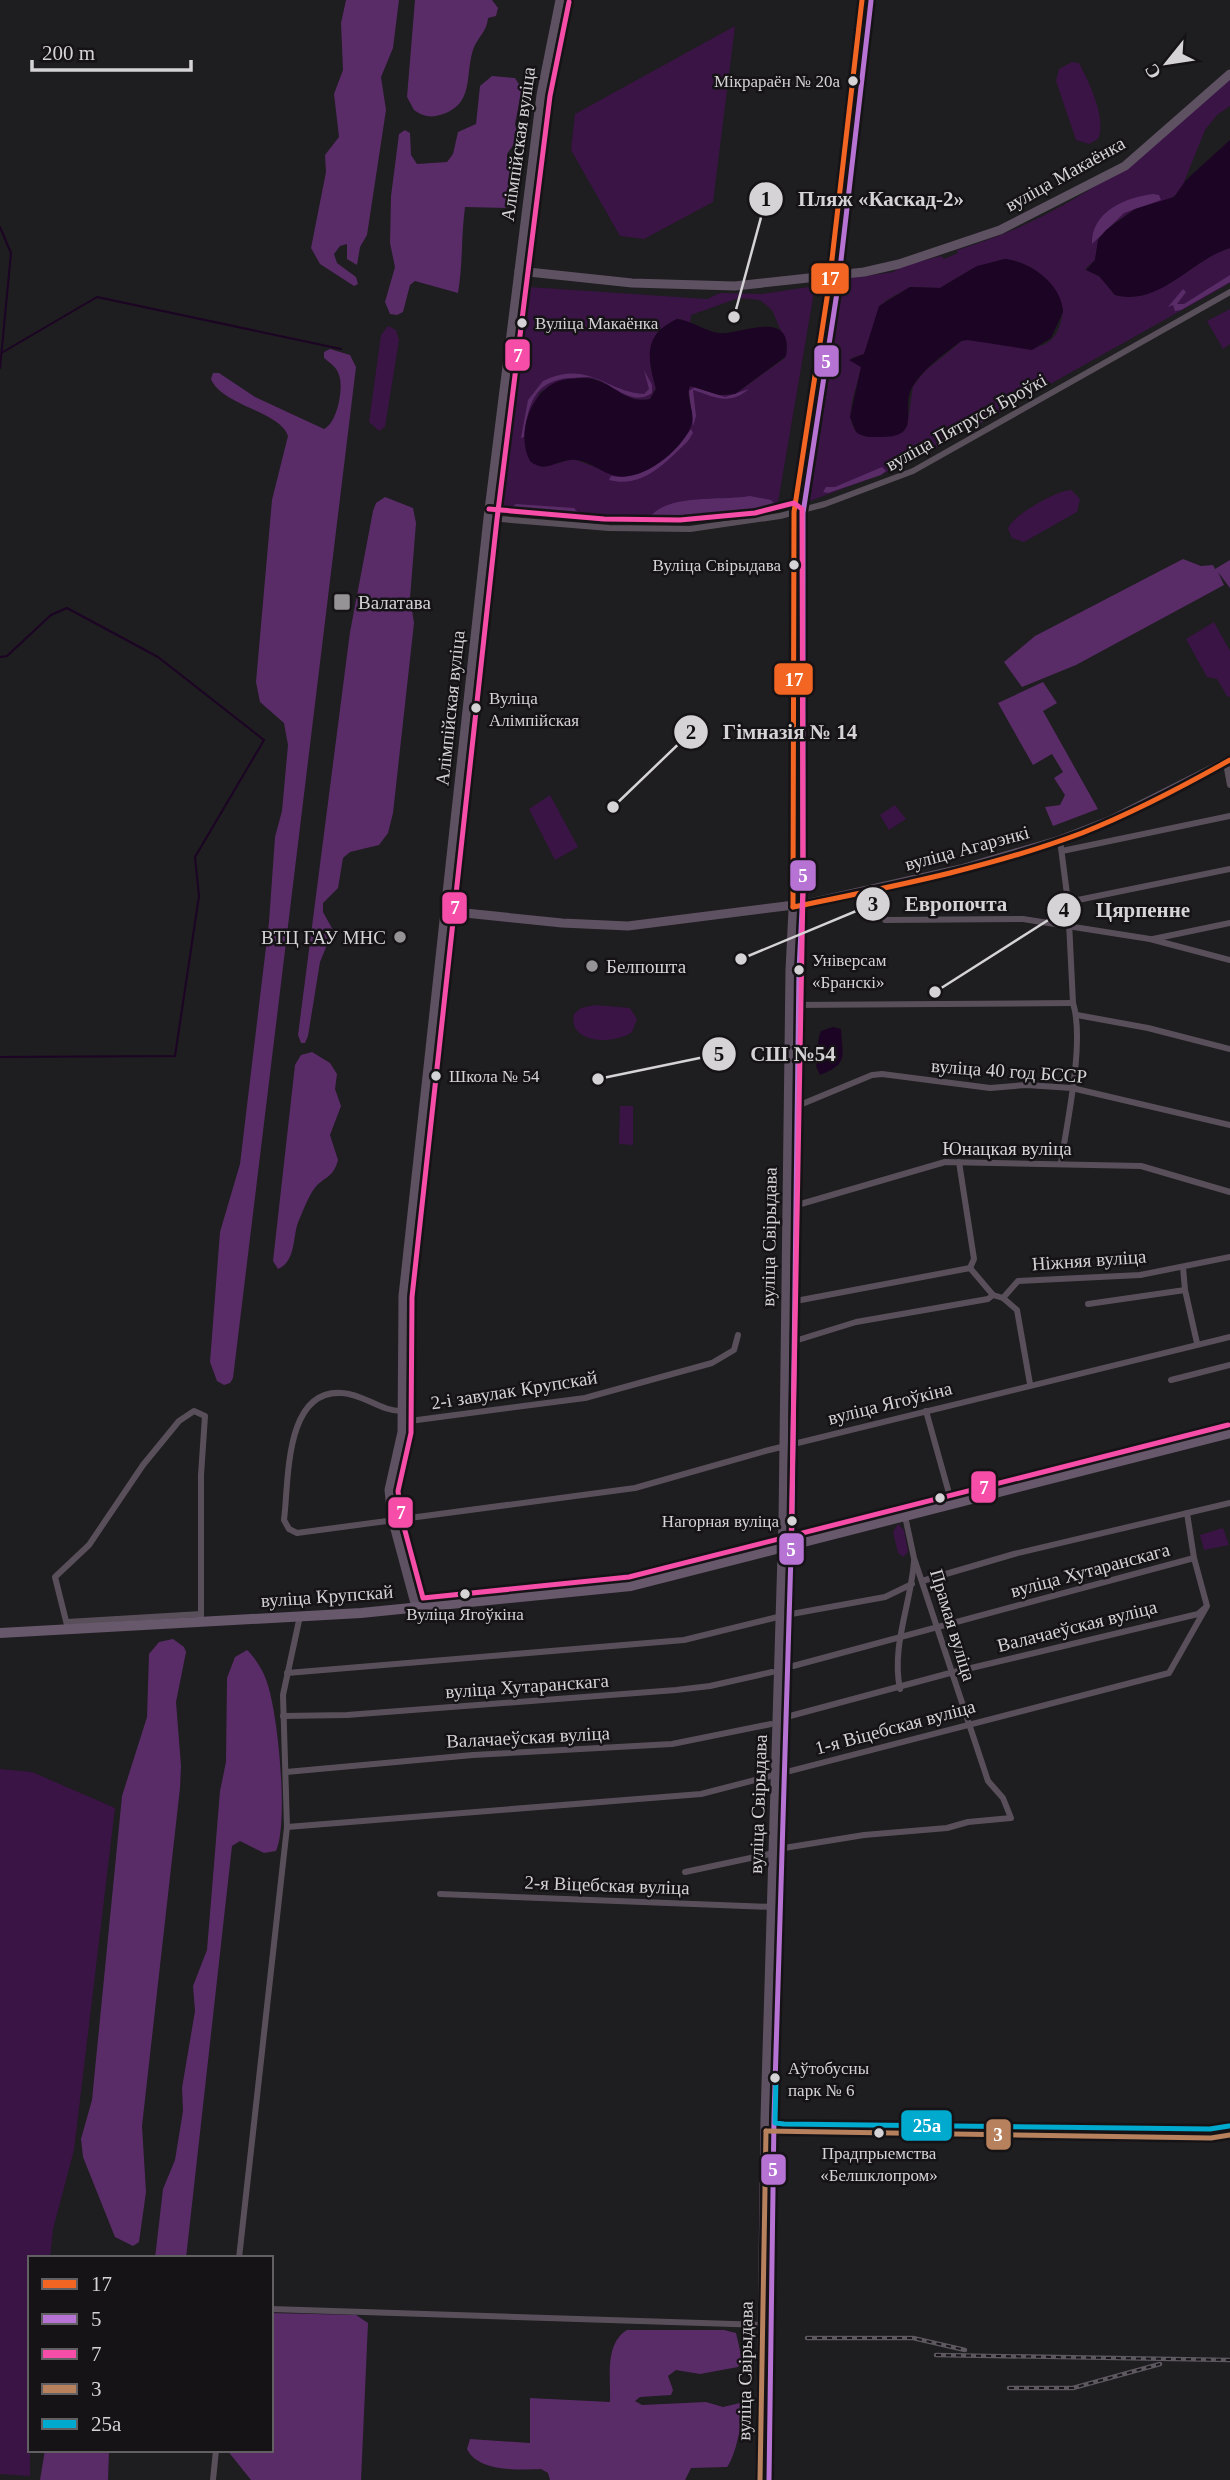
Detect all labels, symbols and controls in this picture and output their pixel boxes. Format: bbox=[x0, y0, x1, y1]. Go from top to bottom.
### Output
scale bar bbox=[32, 28, 191, 72]
north arrow bbox=[1132, 28, 1202, 98]
text: 200 m bbox=[42, 41, 95, 65]
text: С bbox=[1140, 60, 1165, 82]
street label: Алімпійская вуліца bbox=[497, 65, 539, 223]
place label: Мікрараён № 20а bbox=[714, 72, 840, 91]
marker: Мікрараён № 20а bbox=[846, 74, 860, 88]
street label: вуліца Макаёнка bbox=[1001, 132, 1129, 216]
callout: Пляж «Каскад-2» bbox=[749, 178, 978, 220]
text: 1 bbox=[761, 187, 771, 211]
text: Пляж «Каскад-2» bbox=[798, 187, 964, 211]
line badge: 17 bbox=[810, 262, 850, 295]
text: 17 bbox=[821, 268, 840, 289]
place label: Вуліца Макаёнка bbox=[535, 314, 659, 333]
marker: Вуліца Макаёнка bbox=[515, 316, 529, 330]
line badge: 7 bbox=[504, 338, 531, 372]
line badge: 5 bbox=[813, 344, 840, 378]
text: 7 bbox=[513, 345, 523, 366]
text: 5 bbox=[821, 351, 831, 372]
street label: вуліца Пятруся Броўкі bbox=[882, 369, 1050, 475]
place label: Вуліца Свірыдава bbox=[652, 556, 781, 575]
marker: Вуліца Свірыдава bbox=[787, 558, 801, 572]
marker: Валатава bbox=[332, 592, 352, 612]
place label: Валатава bbox=[358, 592, 431, 613]
street label: Алімпійская вуліца bbox=[431, 629, 469, 787]
line badge: 17 bbox=[773, 662, 814, 696]
text: 17 bbox=[785, 669, 804, 690]
place label: Вуліца Алімпійская bbox=[489, 689, 579, 730]
marker: Вуліца Алімпійская bbox=[469, 701, 483, 715]
callout: Гімназія № 14 bbox=[674, 711, 871, 753]
text: 2 bbox=[686, 720, 696, 744]
text: Гімназія № 14 bbox=[723, 720, 858, 744]
street label: вуліца Агарэнкі bbox=[903, 821, 1031, 875]
line badge: 5 bbox=[789, 859, 817, 892]
text: 5 bbox=[798, 865, 808, 886]
callout: Европочта bbox=[855, 883, 1021, 925]
callout: Цярпенне bbox=[1047, 889, 1204, 931]
line badge: 7 bbox=[441, 891, 468, 925]
text: 3 bbox=[868, 892, 878, 916]
text: Европочта bbox=[905, 892, 1008, 916]
text: 7 bbox=[450, 897, 460, 918]
text: 4 bbox=[1059, 898, 1070, 922]
text: Цярпенне bbox=[1096, 898, 1190, 922]
place label: ВТЦ ГАУ МНС bbox=[261, 927, 386, 948]
marker: ВТЦ ГАУ МНС bbox=[392, 929, 408, 945]
place label: Універсам «Бранскі» bbox=[812, 951, 887, 992]
place label: Белпошта bbox=[606, 956, 687, 977]
marker: Белпошта bbox=[584, 958, 600, 974]
marker: Універсам «Бранскі» bbox=[792, 963, 806, 977]
callout: СШ №54 bbox=[702, 1033, 850, 1075]
text: 5 bbox=[714, 1042, 724, 1066]
text: СШ №54 bbox=[750, 1042, 836, 1066]
street label: вуліца 40 год БССР bbox=[930, 1055, 1088, 1087]
place label: Школа № 54 bbox=[449, 1067, 540, 1086]
marker: Школа № 54 bbox=[429, 1069, 443, 1083]
street label: Юнацкая вуліца bbox=[942, 1138, 1072, 1159]
street label: вуліца Свірыдава bbox=[757, 1166, 781, 1307]
street label: Ніжняя вуліца bbox=[1031, 1245, 1148, 1274]
street label: 2-і завулак Крупскай bbox=[429, 1366, 599, 1414]
street label: вуліца Ягоўкіна bbox=[826, 1377, 955, 1429]
line badge: 7 bbox=[970, 1470, 997, 1504]
text: 7 bbox=[979, 1477, 989, 1498]
unlabelled marker bbox=[933, 1491, 947, 1505]
line badge: 7 bbox=[387, 1496, 414, 1529]
text: 7 bbox=[396, 1502, 406, 1523]
place label: Нагорная вуліца bbox=[662, 1512, 779, 1531]
marker: Нагорная вуліца bbox=[785, 1514, 799, 1528]
line badge: 5 bbox=[778, 1532, 805, 1566]
text: 5 bbox=[786, 1539, 796, 1560]
street label: вуліца Хутаранскага bbox=[1008, 1539, 1172, 1601]
street label: Прамая вуліца bbox=[926, 1567, 980, 1684]
street label: вуліца Крупскай bbox=[260, 1581, 394, 1611]
marker: Вуліца Ягоўкіна bbox=[458, 1587, 472, 1601]
street label: Валачаеўская вуліца bbox=[995, 1596, 1160, 1656]
place label: Вуліца Ягоўкіна bbox=[406, 1605, 524, 1624]
street label: вуліца Хутаранскага bbox=[445, 1670, 610, 1702]
street label: 1-я Віцебская вуліца bbox=[813, 1695, 978, 1759]
street label: Валачаеўская вуліца bbox=[446, 1722, 611, 1752]
street label: вуліца Свірыдава bbox=[745, 1733, 771, 1874]
street label: 2-я Віцебская вуліца bbox=[524, 1872, 690, 1898]
place label: Аўтобусны парк № 6 bbox=[788, 2059, 870, 2100]
marker: Аўтобусны парк № 6 bbox=[768, 2071, 782, 2085]
line badge: 25а bbox=[900, 2109, 953, 2142]
text: 25а bbox=[913, 2115, 942, 2136]
line badge: 3 bbox=[985, 2118, 1012, 2151]
text: 3 bbox=[993, 2124, 1003, 2145]
marker: Прадпрыемства «Белшклопром» bbox=[872, 2126, 886, 2140]
place label: Прадпрыемства «Белшклопром» bbox=[820, 2144, 938, 2185]
line badge: 5 bbox=[760, 2153, 787, 2186]
text: 5 bbox=[768, 2159, 778, 2180]
legend bbox=[28, 2256, 273, 2452]
text: 17 bbox=[91, 2272, 112, 2296]
street label: вуліца Свірыдава bbox=[733, 2300, 757, 2441]
text: 5 bbox=[91, 2307, 102, 2331]
text: 7 bbox=[91, 2342, 102, 2366]
text: 3 bbox=[91, 2377, 102, 2401]
text: 25а bbox=[91, 2412, 122, 2436]

